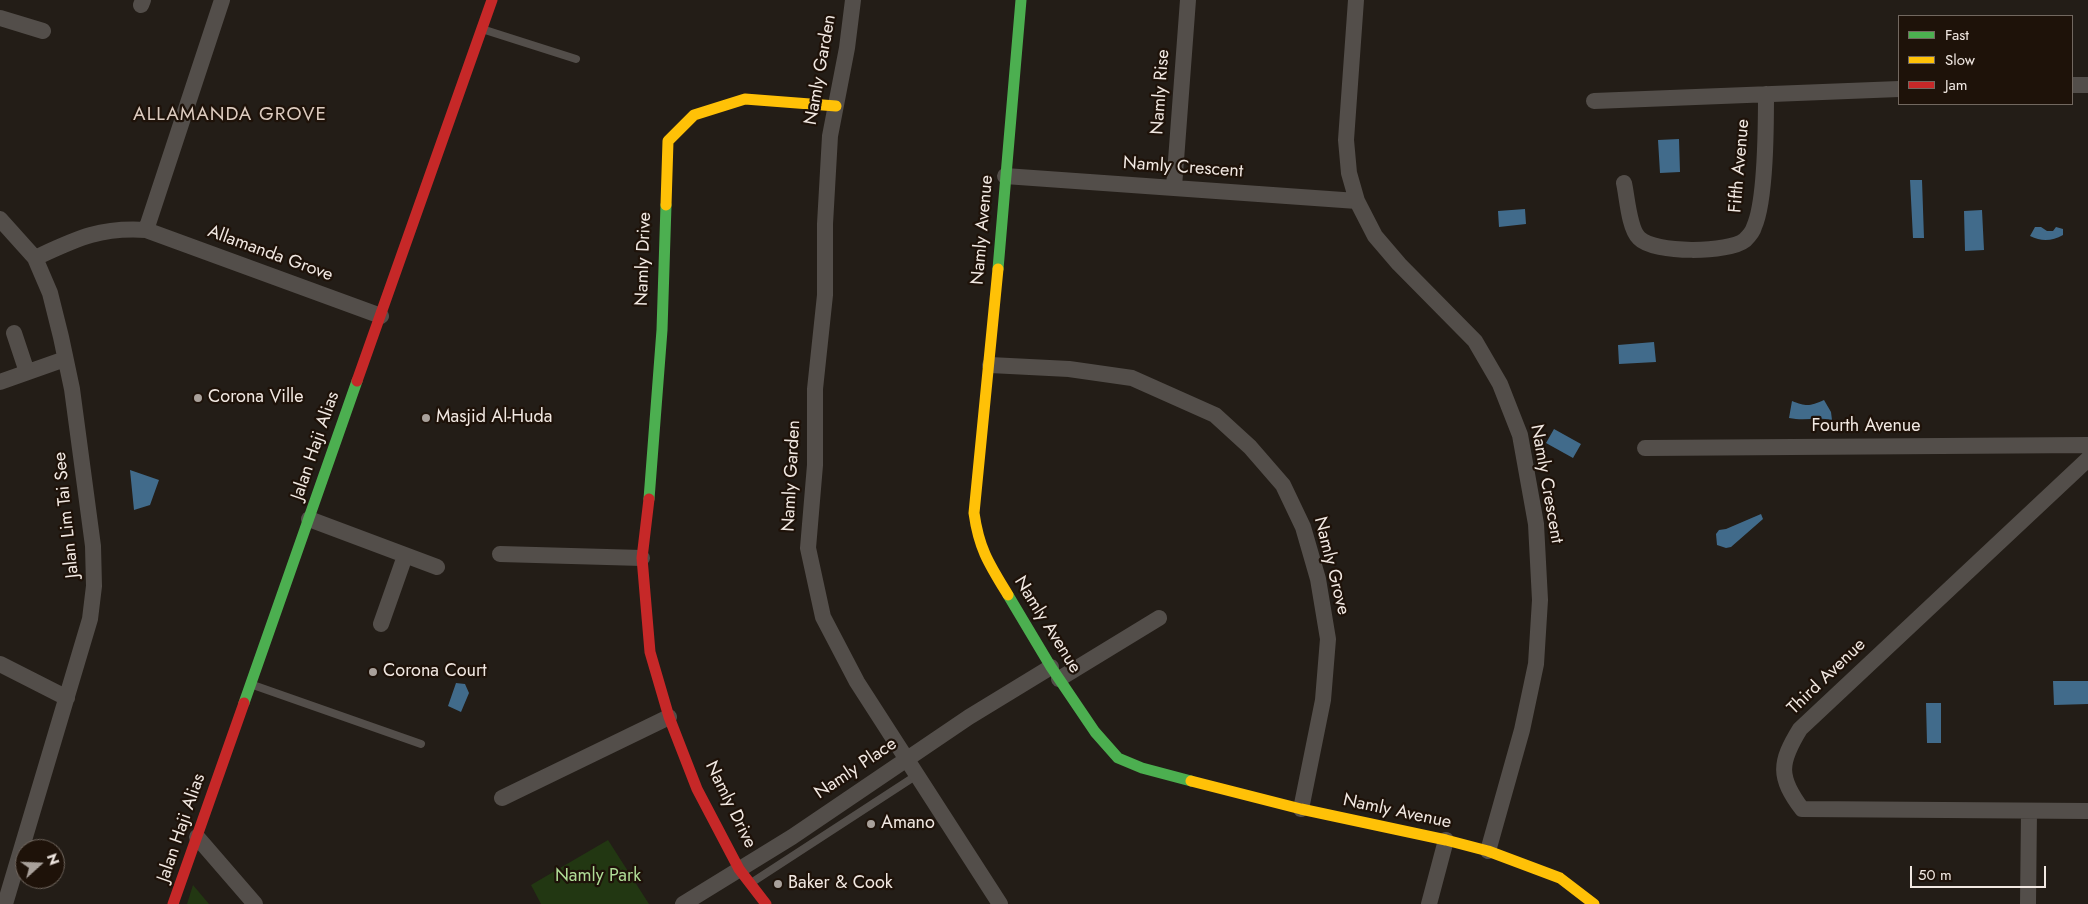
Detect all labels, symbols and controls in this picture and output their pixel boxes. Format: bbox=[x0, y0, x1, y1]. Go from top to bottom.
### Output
street label: Namly Garden bbox=[801, 13, 841, 127]
legend bbox=[1898, 15, 2073, 105]
text: Fast bbox=[1945, 24, 1969, 46]
street label: Namly Rise bbox=[1147, 49, 1175, 135]
text: Slow bbox=[1945, 49, 1975, 71]
text: Jam bbox=[1945, 74, 1968, 96]
district label: ALLAMANDA GROVE bbox=[131, 104, 329, 126]
street label: Fifth Avenue bbox=[1725, 118, 1755, 214]
street label: Namly Crescent bbox=[1122, 153, 1244, 183]
street label: Namly Avenue bbox=[967, 174, 999, 286]
street label: Namly Drive bbox=[632, 212, 656, 306]
street label: Allamanda Grove bbox=[204, 221, 336, 287]
place label: Corona Ville bbox=[208, 387, 304, 409]
street label: Jalan Haji Alias bbox=[287, 389, 345, 503]
marker: Corona Ville bbox=[192, 392, 204, 404]
place label: Masjid Al-Huda bbox=[436, 407, 552, 429]
marker: Masjid Al-Huda bbox=[420, 412, 432, 424]
street label: Fourth Avenue bbox=[1811, 416, 1921, 438]
street label: Namly Garden bbox=[778, 420, 806, 532]
street label: Namly Crescent bbox=[1525, 423, 1567, 545]
street label: Jalan Lim Tai See bbox=[50, 451, 84, 579]
street label: Namly Grove bbox=[1308, 515, 1354, 617]
street label: Namly Avenue bbox=[1009, 573, 1085, 677]
street label: Third Avenue bbox=[1783, 634, 1871, 720]
place label: Corona Court bbox=[383, 661, 486, 683]
marker: Corona Court bbox=[367, 666, 379, 678]
street label: Namly Place bbox=[811, 734, 901, 804]
street label: Namly Drive bbox=[700, 758, 760, 852]
street label: Jalan Haji Alias bbox=[153, 771, 211, 885]
street label: Namly Avenue bbox=[1341, 790, 1453, 834]
place label: Amano bbox=[881, 813, 935, 835]
marker: Amano bbox=[865, 818, 877, 830]
north arrow bbox=[15, 839, 65, 889]
text: N bbox=[42, 851, 64, 868]
scale bar bbox=[1913, 856, 2049, 888]
text: 50 m bbox=[1918, 864, 1952, 886]
park label: Namly Park bbox=[555, 866, 641, 888]
place label: Baker & Cook bbox=[788, 873, 893, 895]
marker: Baker & Cook bbox=[772, 878, 784, 890]

